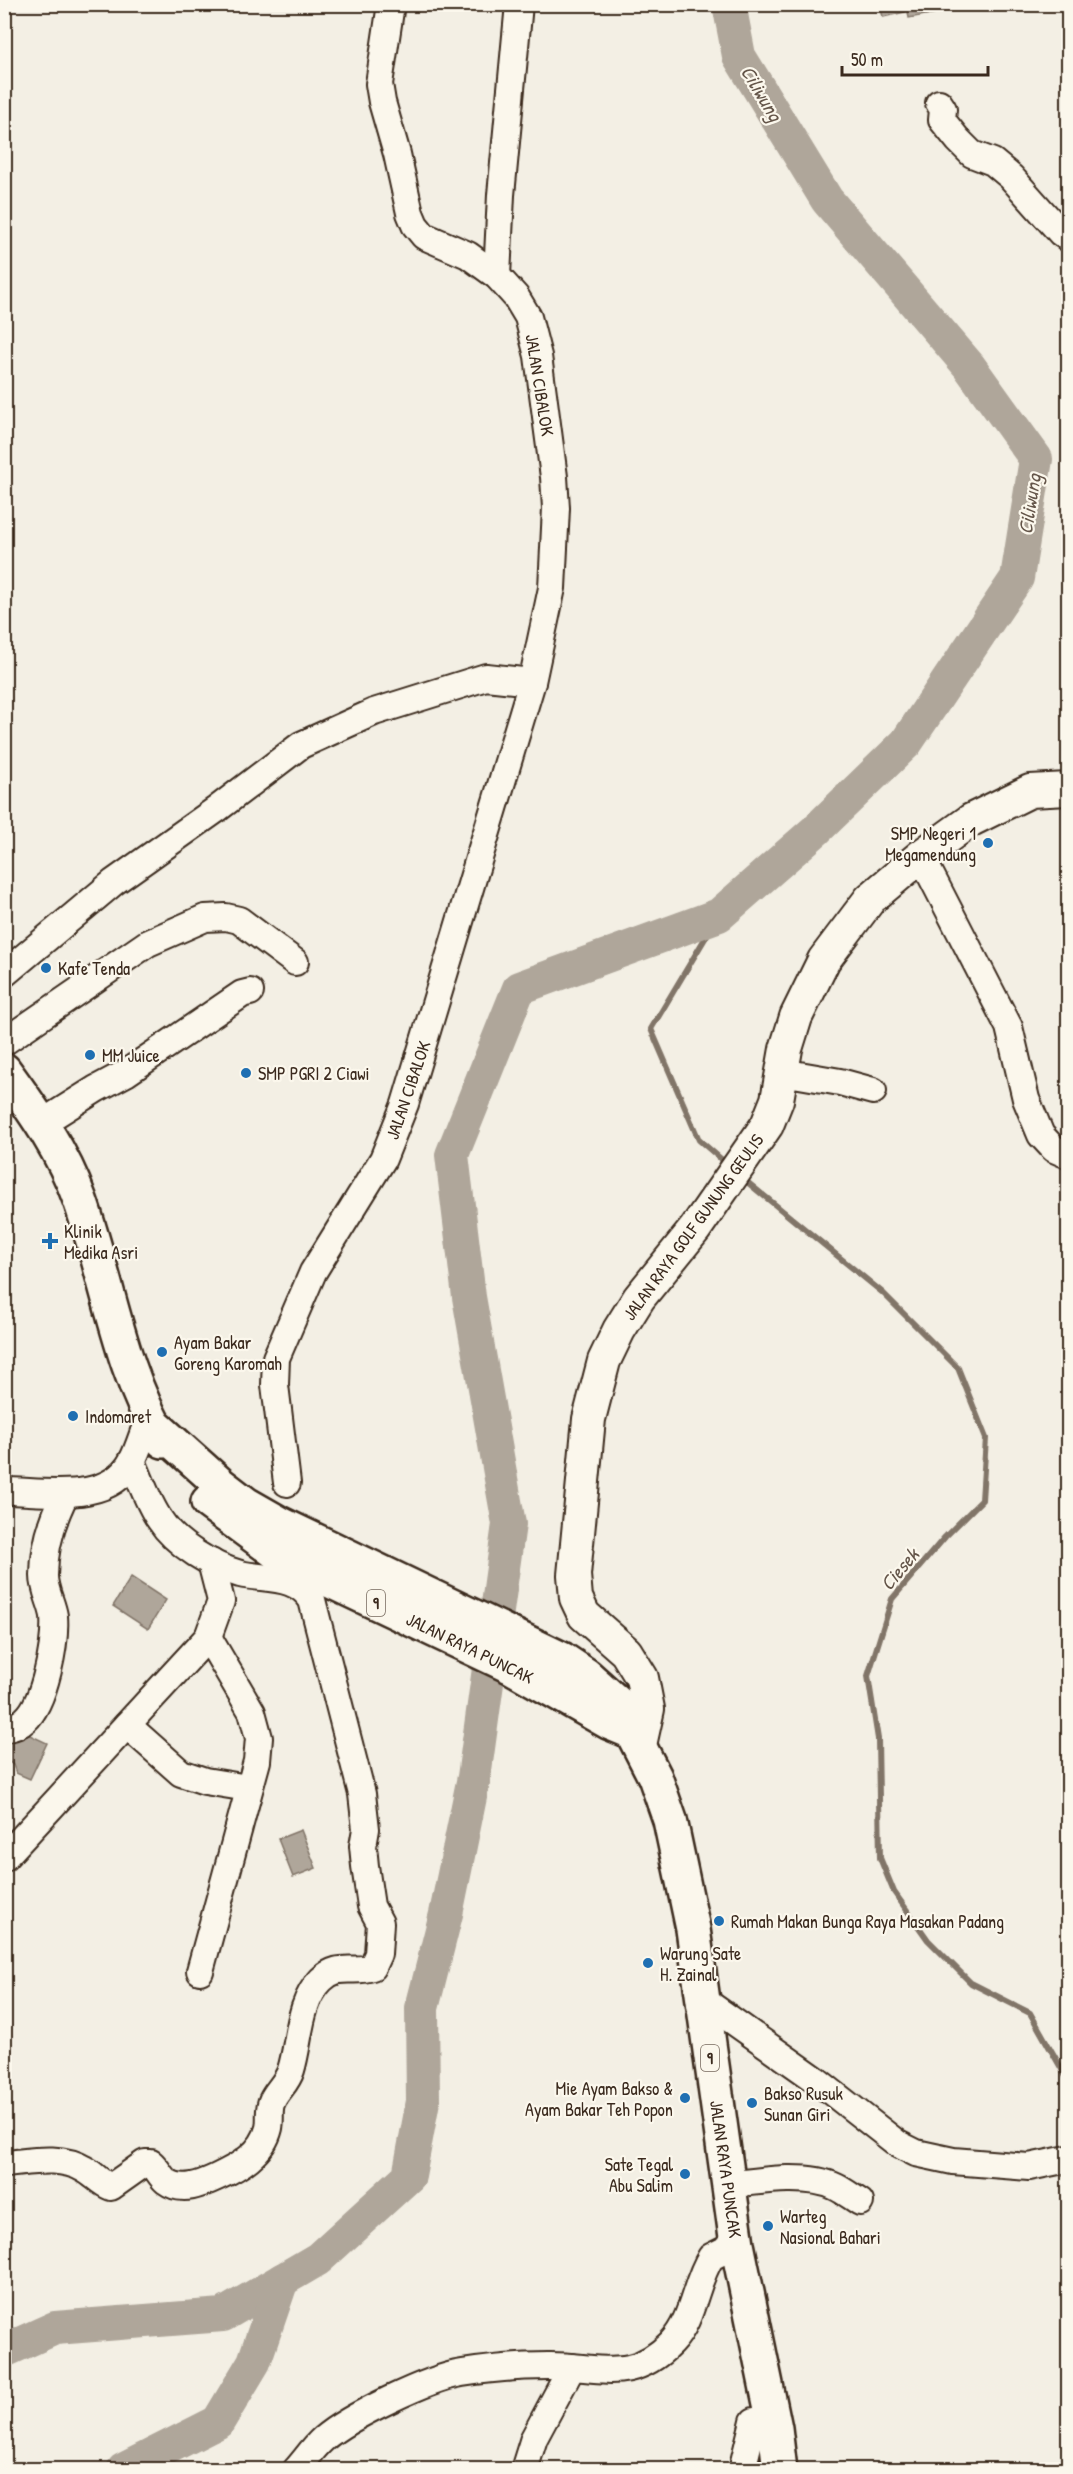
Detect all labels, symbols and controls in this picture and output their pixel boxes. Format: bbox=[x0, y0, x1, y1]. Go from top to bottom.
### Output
scale bar bbox=[842, 39, 988, 77]
text: 50 m bbox=[851, 47, 883, 72]
water label: Ciliwung bbox=[734, 60, 790, 127]
street label: JALAN CIBALOK bbox=[520, 332, 560, 438]
water label: Ciliwung bbox=[1011, 471, 1048, 536]
place label: SMP Negeri 1 Megamendung bbox=[885, 821, 976, 867]
marker: SMP Negeri 1 Megamendung bbox=[981, 836, 995, 850]
place label: Kafe Tenda bbox=[58, 956, 130, 981]
marker: Kafe Tenda bbox=[39, 961, 53, 975]
street label: JALAN CIBALOK bbox=[379, 1037, 437, 1143]
place label: MM Juice bbox=[102, 1043, 160, 1068]
marker: MM Juice bbox=[83, 1048, 97, 1062]
place label: SMP PGRI 2 Ciawi bbox=[258, 1061, 370, 1086]
marker: SMP PGRI 2 Ciawi bbox=[239, 1066, 253, 1080]
street label: JALAN RAYA GOLF GUNUNG GEULIS bbox=[617, 1129, 769, 1325]
place label: Klinik Medika Asri bbox=[64, 1219, 138, 1265]
marker: Klinik Medika Asri bbox=[41, 1232, 59, 1250]
place label: Ayam Bakar Goreng Karomah bbox=[174, 1330, 282, 1376]
marker: Ayam Bakar Goreng Karomah bbox=[155, 1345, 169, 1359]
place label: Indomaret bbox=[85, 1404, 152, 1429]
marker: Indomaret bbox=[66, 1409, 80, 1423]
water label: Ciesek bbox=[873, 1541, 926, 1596]
road number: 9 bbox=[367, 1590, 385, 1616]
street label: JALAN RAYA PUNCAK bbox=[402, 1606, 538, 1690]
place label: Rumah Makan Bunga Raya Masakan Padang bbox=[731, 1909, 1004, 1934]
marker: Rumah Makan Bunga Raya Masakan Padang bbox=[712, 1914, 726, 1928]
place label: Warung Sate H. Zainal bbox=[660, 1941, 741, 1987]
marker: Warung Sate H. Zainal bbox=[641, 1956, 655, 1970]
road number: 9 bbox=[701, 2045, 719, 2071]
place label: Mie Ayam Bakso & Ayam Bakar Teh Popon bbox=[525, 2076, 673, 2122]
place label: Bakso Rusuk Sunan Giri bbox=[764, 2081, 843, 2127]
marker: Mie Ayam Bakso & Ayam Bakar Teh Popon bbox=[678, 2091, 692, 2105]
marker: Bakso Rusuk Sunan Giri bbox=[745, 2096, 759, 2110]
street label: JALAN RAYA PUNCAK bbox=[704, 2099, 748, 2240]
place label: Sate Tegal Abu Salim bbox=[605, 2152, 673, 2198]
marker: Sate Tegal Abu Salim bbox=[678, 2167, 692, 2181]
place label: Warteg Nasional Bahari bbox=[780, 2204, 881, 2250]
marker: Warteg Nasional Bahari bbox=[761, 2219, 775, 2233]

